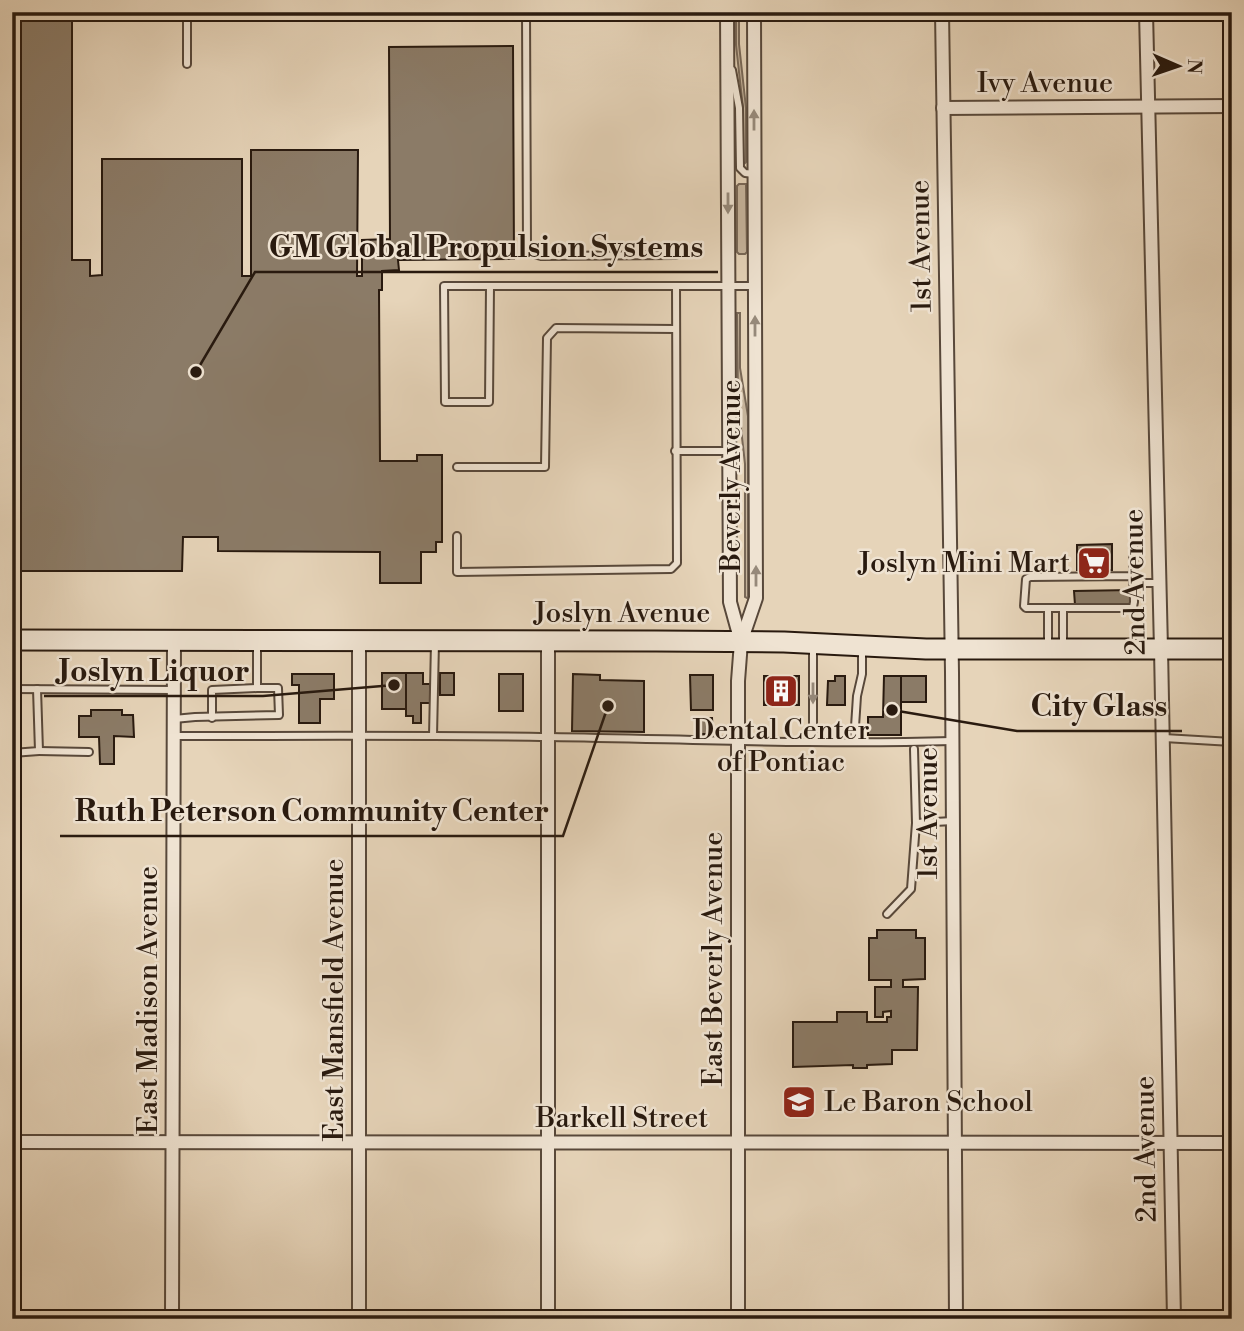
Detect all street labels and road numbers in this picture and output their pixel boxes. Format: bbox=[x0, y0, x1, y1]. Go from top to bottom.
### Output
street label: Ivy Avenue bbox=[977, 66, 1113, 101]
street label: 1st Avenue bbox=[902, 179, 940, 313]
street label: Beverly Avenue bbox=[714, 379, 749, 574]
street label: 2nd Avenue bbox=[1116, 508, 1154, 656]
street label: Joslyn Avenue bbox=[533, 596, 710, 631]
street label: 1st Avenue bbox=[911, 747, 946, 879]
street label: East Beverly Avenue bbox=[696, 832, 731, 1086]
street label: East Mansfield Avenue bbox=[317, 858, 352, 1142]
street label: East Madison Avenue bbox=[131, 866, 166, 1134]
street label: 2nd Avenue bbox=[1127, 1075, 1165, 1223]
street label: Barkell Street bbox=[535, 1101, 708, 1136]

